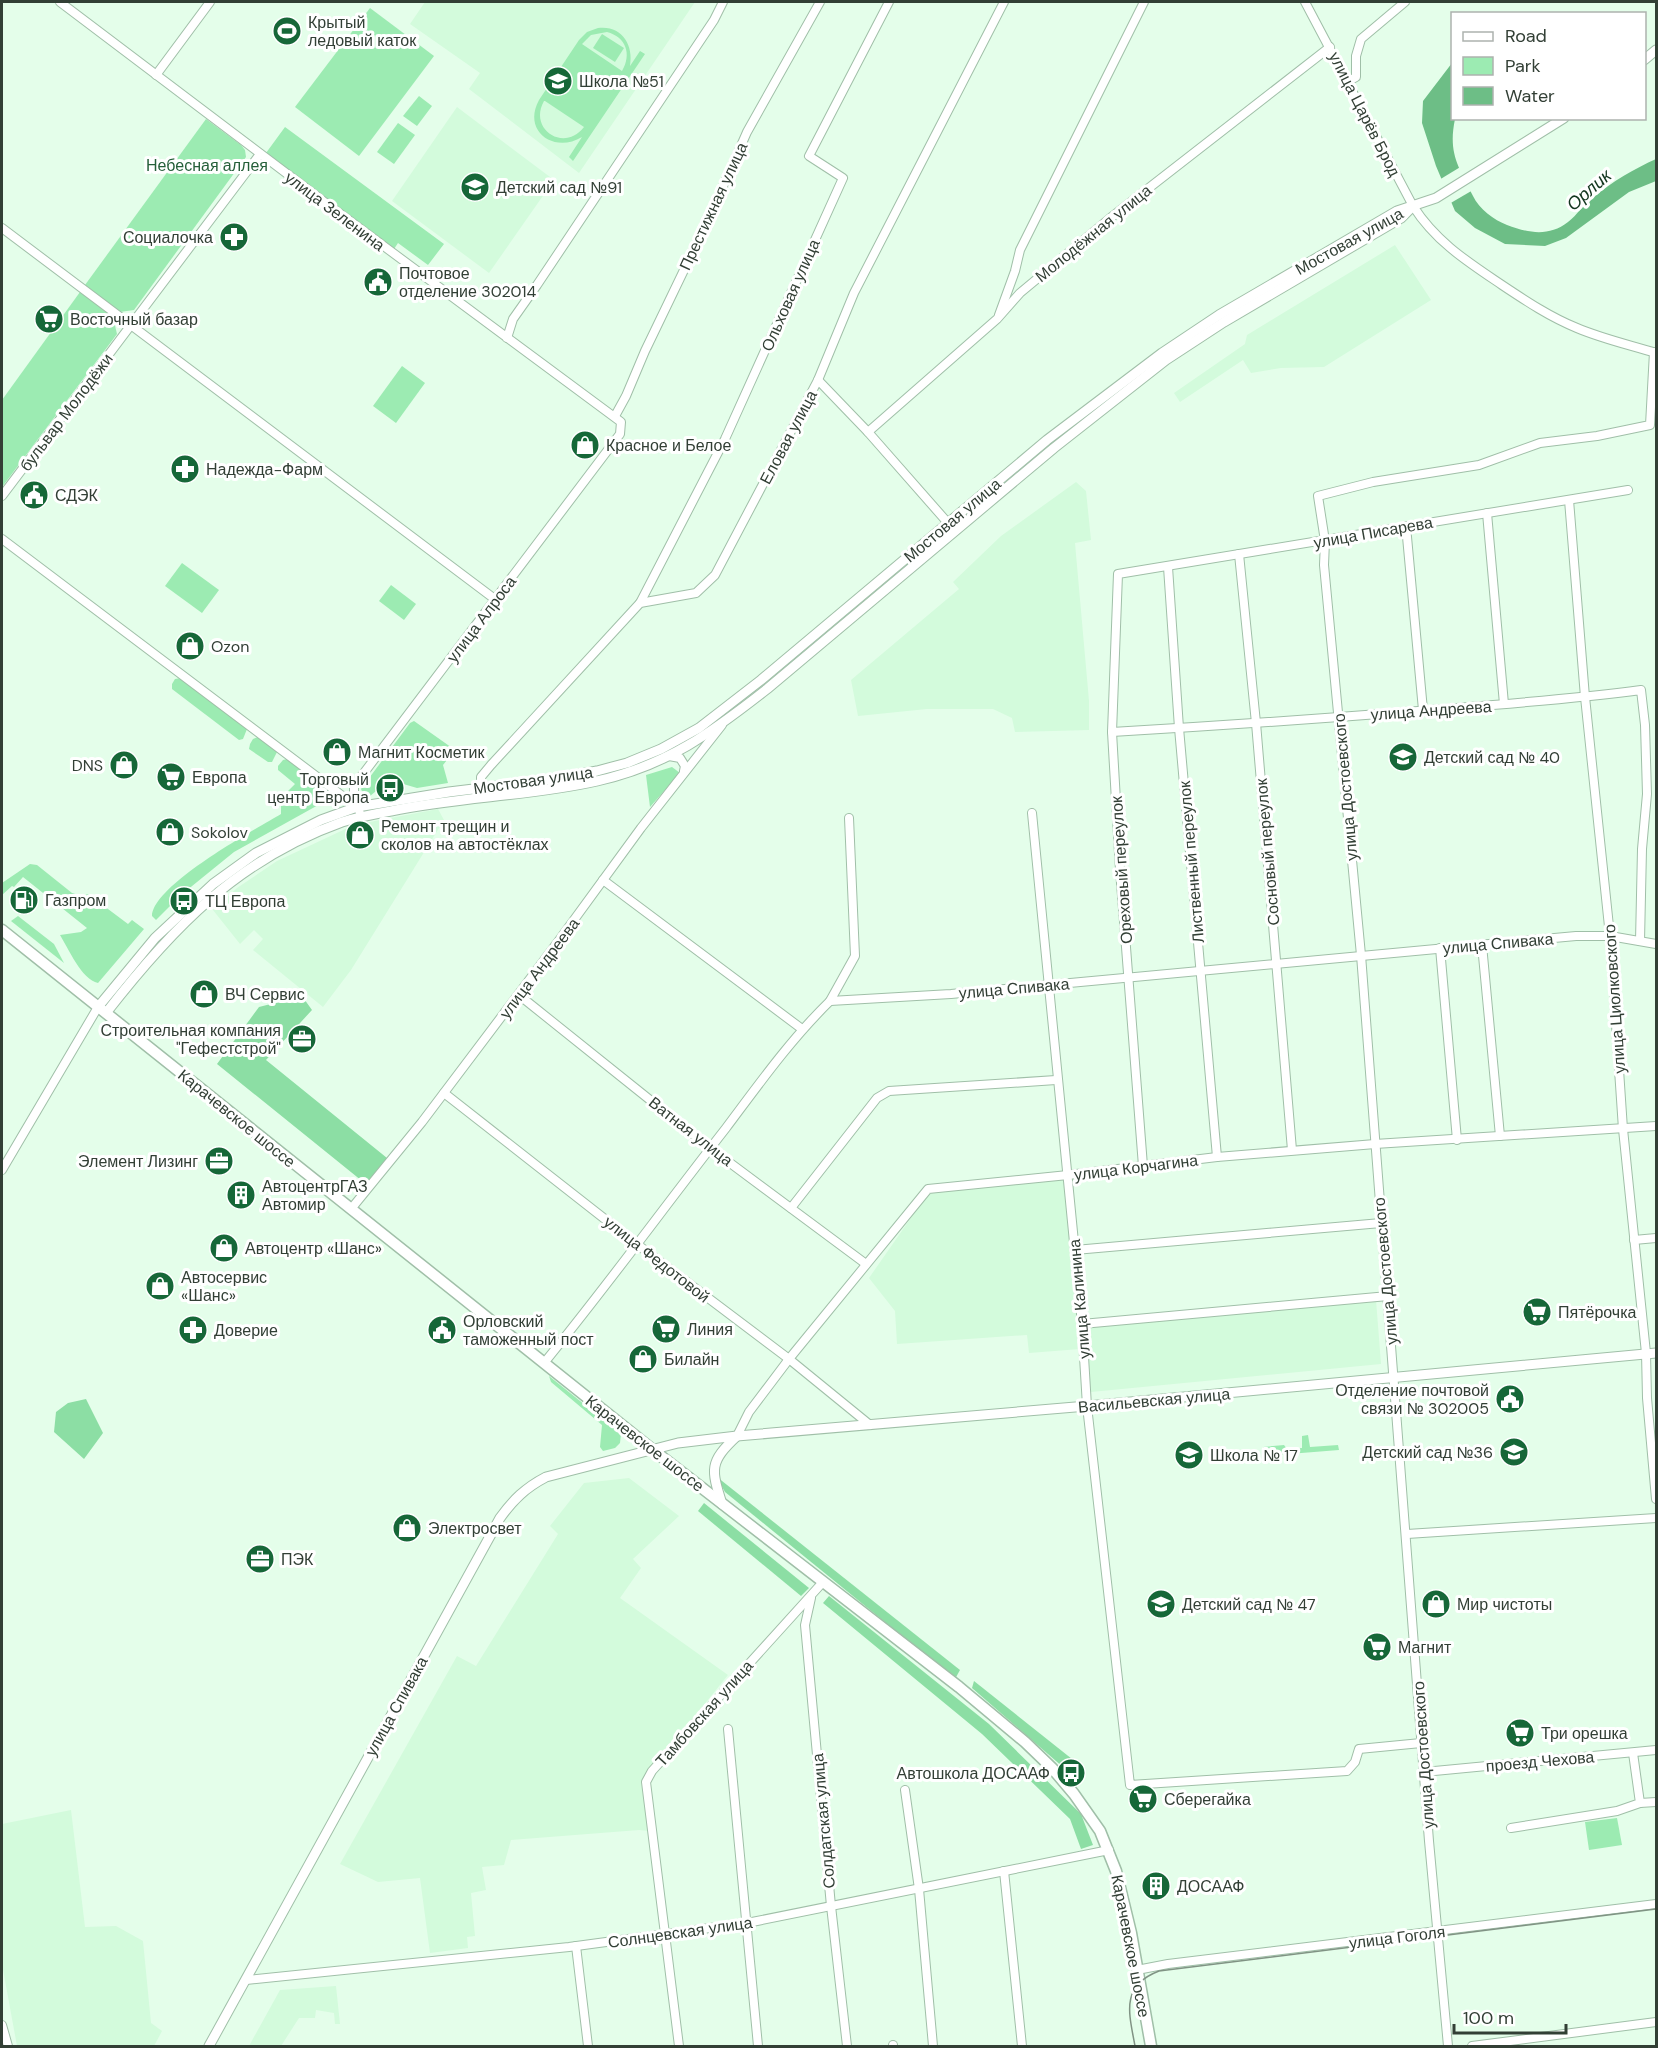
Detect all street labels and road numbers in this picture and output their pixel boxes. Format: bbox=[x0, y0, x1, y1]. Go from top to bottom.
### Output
street label: улица Царёв Брод bbox=[1324, 48, 1405, 181]
street label: Престижная улица bbox=[675, 139, 752, 274]
street label: улица Зеленина bbox=[280, 167, 389, 256]
street label: Молодёжная улица bbox=[1031, 180, 1156, 287]
street label: Мостовая улица bbox=[1291, 203, 1407, 280]
street label: Ольховая улица bbox=[756, 236, 825, 355]
street label: бульвар Молодёжи bbox=[15, 349, 118, 476]
street label: Еловая улица bbox=[755, 387, 822, 488]
street label: Мостовая улица bbox=[899, 474, 1005, 567]
street label: улица Писарева bbox=[1312, 512, 1434, 553]
street label: улица Алроса bbox=[442, 572, 521, 667]
street label: улица Андреева bbox=[1370, 696, 1492, 725]
street label: улица Достоевского bbox=[1329, 712, 1362, 862]
street label: Мостовая улица bbox=[472, 762, 594, 799]
street label: Сосновый переулок bbox=[1251, 777, 1284, 926]
street label: Лиственный переулок bbox=[1174, 779, 1209, 944]
street label: Ореховый переулок bbox=[1106, 794, 1137, 945]
street label: улица Андреева bbox=[495, 914, 584, 1023]
street label: улица Циолковского bbox=[1599, 923, 1630, 1074]
street label: улица Спивака bbox=[1442, 928, 1554, 959]
street label: улица Спивака bbox=[958, 973, 1070, 1004]
street label: Карачевское шоссе bbox=[174, 1065, 300, 1172]
street label: Ватная улица bbox=[644, 1092, 737, 1171]
street label: улица Корчагина bbox=[1073, 1149, 1199, 1186]
street label: улица Достоевского bbox=[1369, 1196, 1402, 1346]
street label: улица Федотовой bbox=[599, 1211, 714, 1307]
street label: улица Калинина bbox=[1064, 1238, 1095, 1360]
street label: Васильевская улица bbox=[1077, 1383, 1231, 1418]
street label: Карачевское шоссе bbox=[581, 1390, 708, 1496]
street label: улица Спивака bbox=[360, 1653, 433, 1760]
street label: Тамбовская улица bbox=[651, 1656, 758, 1771]
street label: улица Достоевского bbox=[1408, 1680, 1439, 1829]
street label: проезд Чехова bbox=[1485, 1746, 1595, 1777]
street label: Солдатская улица bbox=[807, 1752, 840, 1889]
street label: Карачевское шоссе bbox=[1106, 1873, 1155, 2019]
street label: Солнцевская улица bbox=[606, 1912, 754, 1953]
street label: улица Гоголя bbox=[1348, 1921, 1446, 1954]

